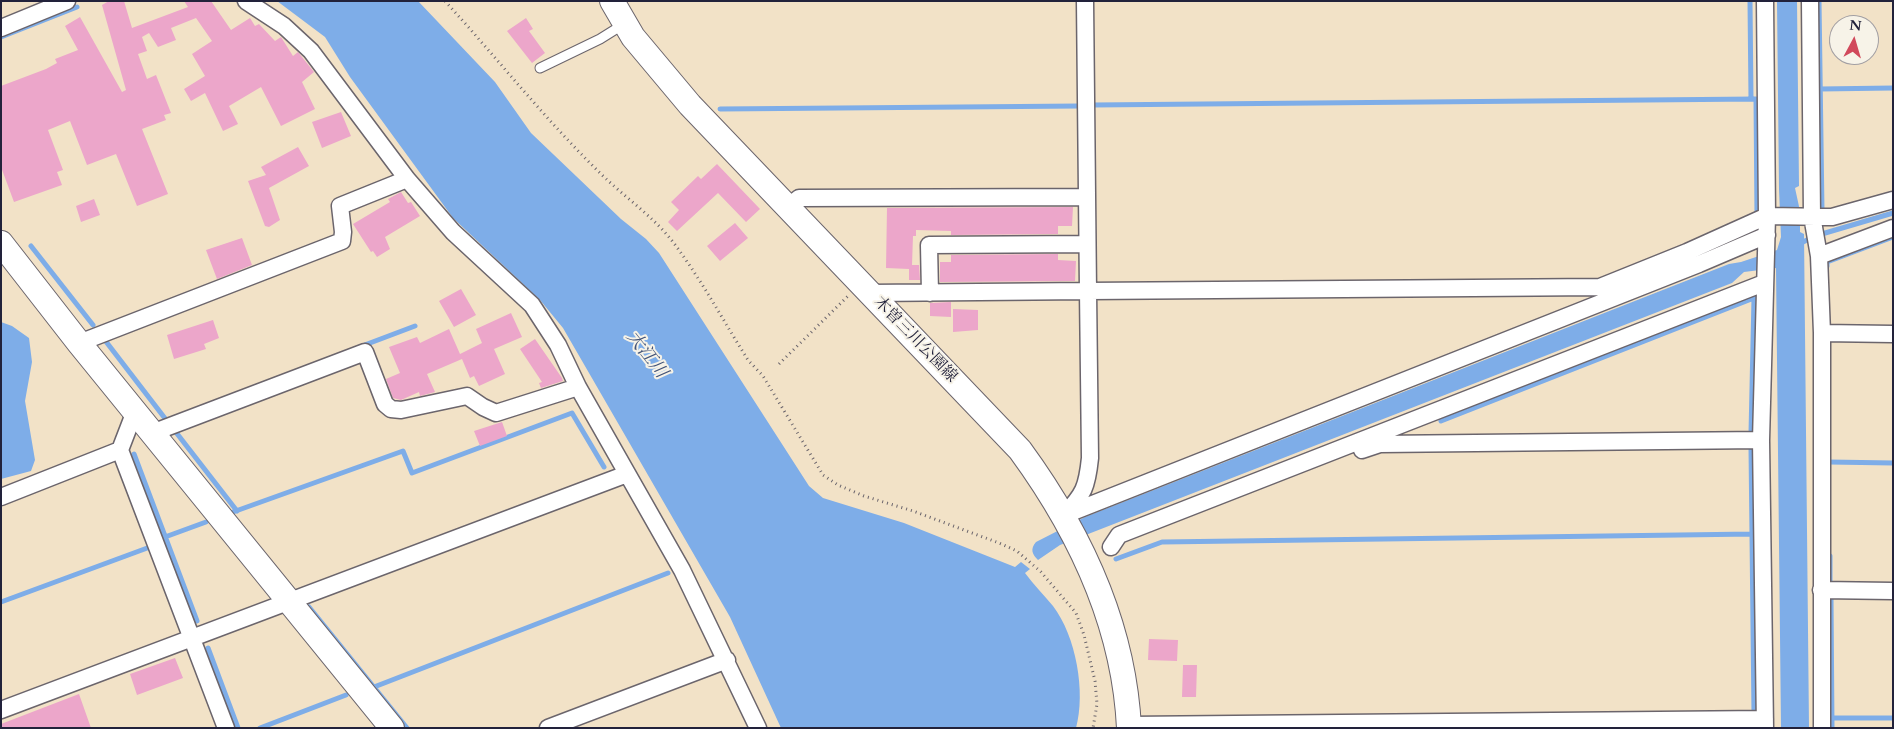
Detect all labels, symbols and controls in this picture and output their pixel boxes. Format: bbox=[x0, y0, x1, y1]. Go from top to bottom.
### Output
north arrow bbox=[1829, 15, 1879, 65]
text: N bbox=[1848, 15, 1863, 36]
street label: 木曽三川公園線 bbox=[869, 293, 961, 387]
water label: 大江川 bbox=[621, 327, 671, 383]

